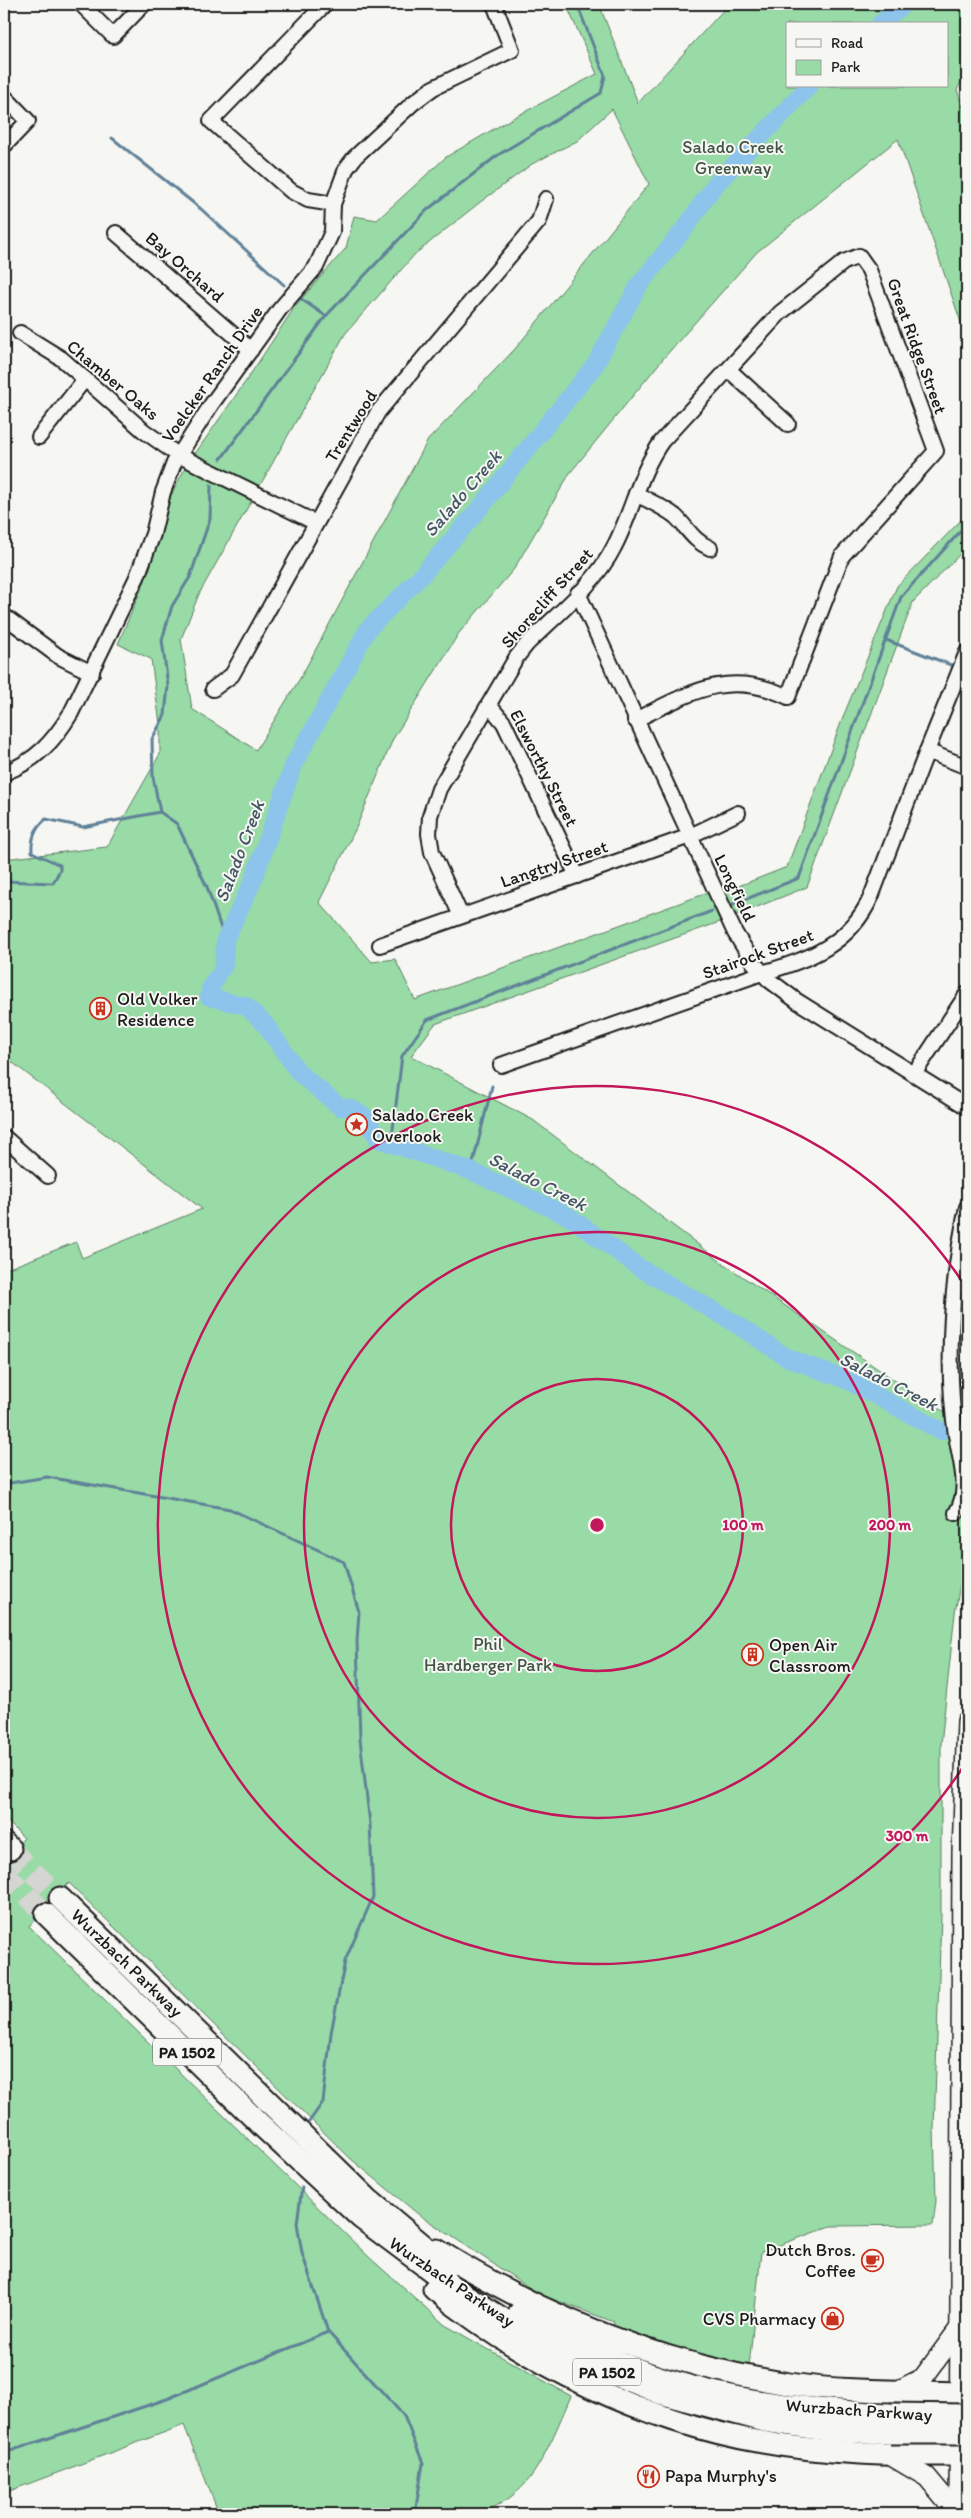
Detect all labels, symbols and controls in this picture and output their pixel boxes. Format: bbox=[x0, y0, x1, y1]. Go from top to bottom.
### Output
legend bbox=[786, 22, 948, 88]
text: Road bbox=[831, 34, 864, 52]
text: Park bbox=[831, 58, 861, 76]
park label: Salado Creek Greenway bbox=[682, 136, 784, 179]
street label: Bay Orchard bbox=[141, 227, 229, 307]
street label: Great Ridge Street bbox=[882, 275, 952, 417]
street label: Voelcker Ranch Drive bbox=[157, 301, 267, 447]
street label: Chamber Oaks bbox=[62, 335, 164, 425]
street label: Trentwood bbox=[320, 385, 382, 466]
water label: Salado Creek bbox=[419, 444, 507, 541]
street label: Shorecliff Street bbox=[496, 543, 598, 653]
street label: Elsworthy Street bbox=[505, 706, 583, 830]
water label: Salado Creek bbox=[210, 796, 270, 905]
street label: Langtry Street bbox=[497, 835, 611, 893]
street label: Longfield bbox=[709, 851, 761, 926]
street label: Stairock Street bbox=[700, 924, 817, 984]
place label: Old Volker Residence bbox=[117, 988, 198, 1031]
building icon: Old Volker Residence bbox=[89, 997, 113, 1021]
place label: Salado Creek Overlook bbox=[372, 1104, 474, 1147]
place icon: Salado Creek Overlook bbox=[344, 1113, 368, 1137]
water label: Salado Creek bbox=[485, 1147, 592, 1217]
water label: Salado Creek bbox=[836, 1347, 943, 1417]
centre of rings bbox=[588, 1516, 606, 1534]
text: 100 m bbox=[722, 1516, 764, 1534]
text: 200 m bbox=[869, 1516, 912, 1534]
park label: Phil Hardberger Park bbox=[424, 1633, 552, 1676]
place label: Open Air Classroom bbox=[769, 1634, 852, 1677]
building icon: Open Air Classroom bbox=[741, 1643, 765, 1667]
text: 300 m bbox=[886, 1827, 929, 1845]
street label: Wurzbach Parkway bbox=[67, 1904, 188, 2022]
road number: PA 1502 bbox=[153, 2038, 221, 2066]
street label: Wurzbach Parkway bbox=[385, 2232, 519, 2332]
place label: Dutch Bros. Coffee bbox=[765, 2239, 856, 2282]
cafe icon: Dutch Bros. Coffee bbox=[860, 2248, 884, 2272]
shop icon: CVS Pharmacy bbox=[820, 2307, 844, 2331]
place label: CVS Pharmacy bbox=[703, 2308, 817, 2330]
road number: PA 1502 bbox=[573, 2358, 641, 2386]
street label: Wurzbach Parkway bbox=[785, 2394, 933, 2426]
restaurant icon: Papa Murphy's bbox=[637, 2464, 661, 2488]
place label: Papa Murphy's bbox=[665, 2465, 777, 2487]

